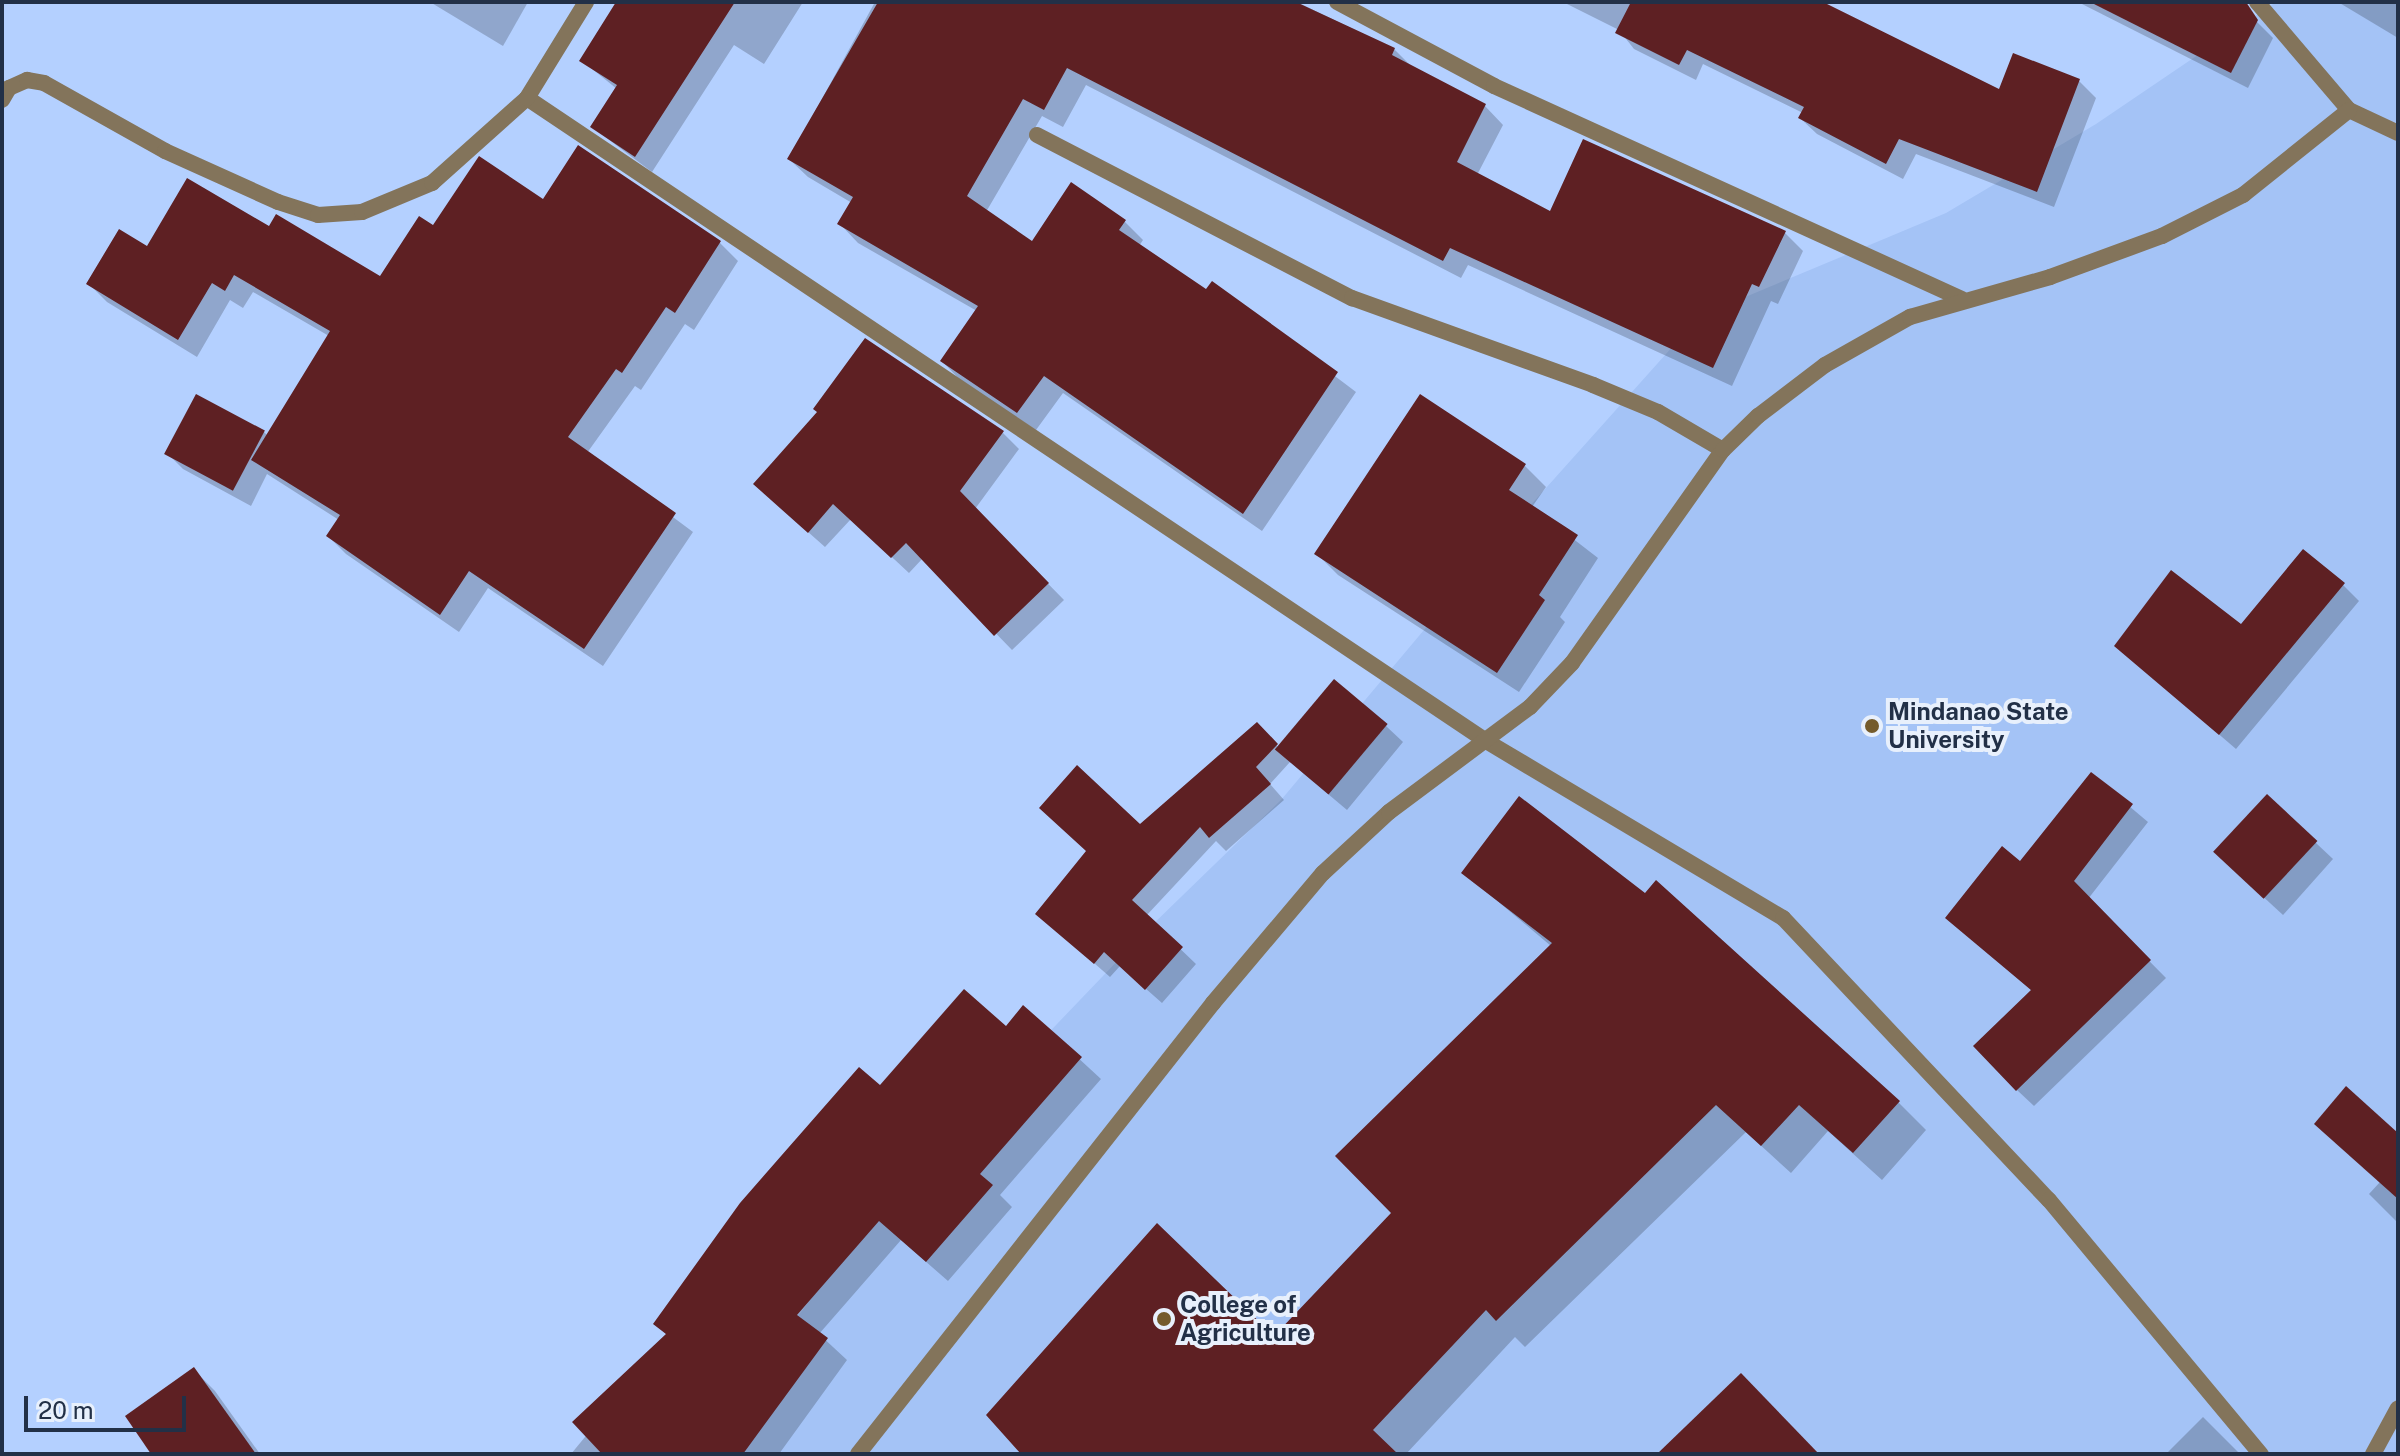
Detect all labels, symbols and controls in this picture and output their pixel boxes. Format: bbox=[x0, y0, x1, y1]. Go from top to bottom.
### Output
place label: Mindanao State University bbox=[1888, 698, 2069, 754]
marker: Mindanao State University bbox=[1863, 717, 1881, 735]
place label: College of Agriculture bbox=[1180, 1291, 1311, 1347]
marker: College of Agriculture bbox=[1155, 1310, 1173, 1328]
scale bar bbox=[28, 1380, 190, 1430]
text: 20 m bbox=[38, 1396, 94, 1424]

